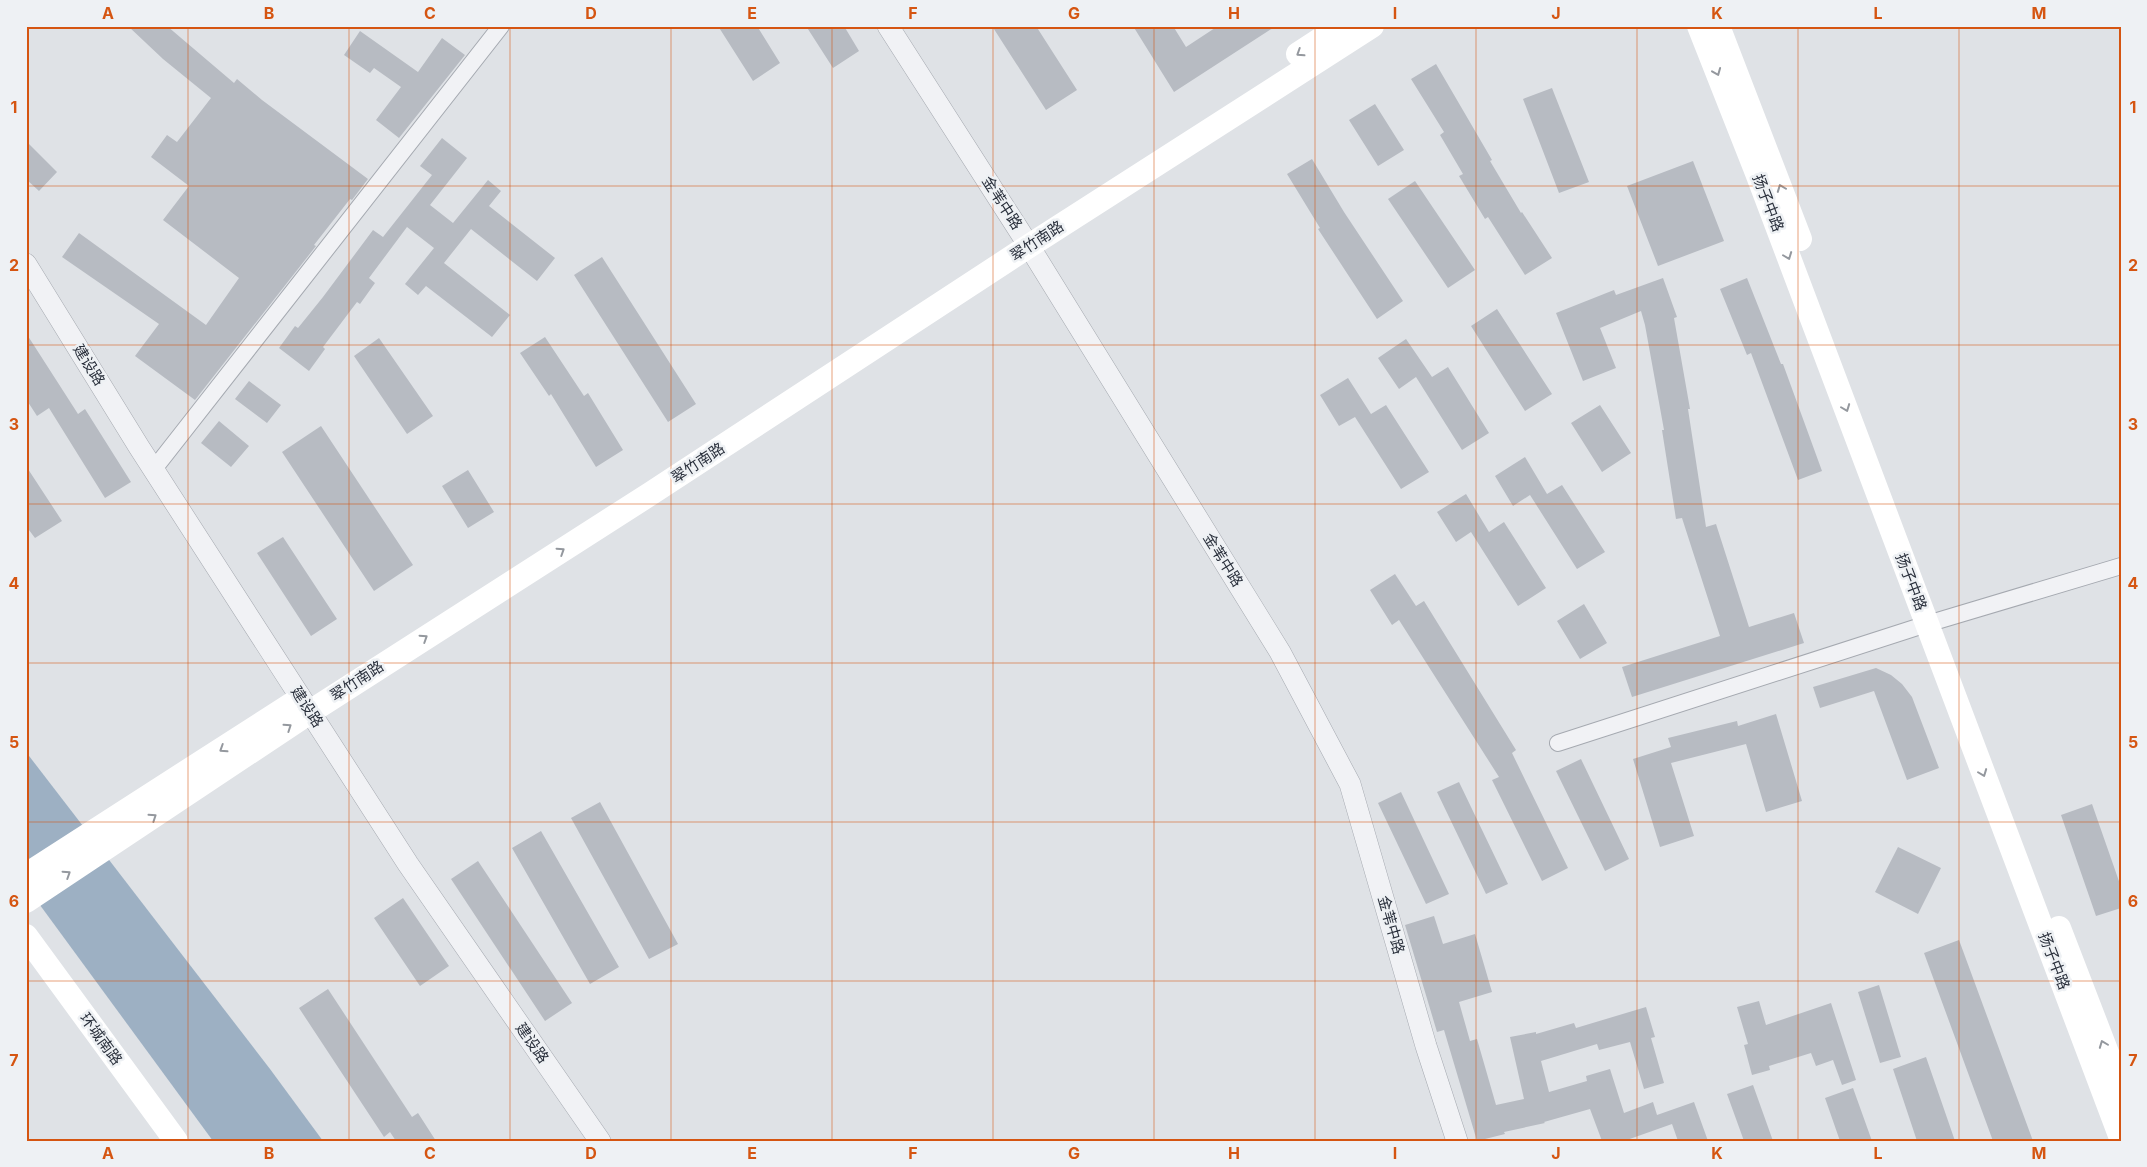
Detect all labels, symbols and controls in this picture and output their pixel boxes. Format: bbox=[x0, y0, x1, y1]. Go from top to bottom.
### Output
text: A bbox=[102, 3, 114, 23]
text: B bbox=[264, 3, 274, 23]
text: C bbox=[424, 3, 436, 23]
text: D bbox=[585, 3, 597, 23]
text: E bbox=[747, 3, 757, 23]
text: F bbox=[908, 3, 918, 23]
text: G bbox=[1068, 3, 1080, 23]
text: H bbox=[1228, 3, 1240, 23]
text: I bbox=[1393, 3, 1397, 23]
text: J bbox=[1551, 3, 1561, 23]
text: K bbox=[1711, 3, 1723, 23]
text: L bbox=[1873, 3, 1883, 23]
text: M bbox=[2032, 3, 2046, 23]
one-way arrow bbox=[1296, 46, 1305, 56]
one-way arrow bbox=[1711, 67, 1721, 75]
text: 1 bbox=[11, 97, 17, 117]
text: 1 bbox=[2130, 97, 2136, 117]
street label: 扬子中路 bbox=[1749, 171, 1788, 234]
street label: 金苇中路 bbox=[978, 172, 1027, 233]
one-way arrow bbox=[1776, 184, 1787, 193]
street label: 翠竹南路 bbox=[1006, 216, 1067, 265]
one-way arrow bbox=[1782, 251, 1792, 259]
text: 2 bbox=[9, 255, 19, 275]
text: 2 bbox=[2128, 255, 2138, 275]
street label: 建设路 bbox=[69, 341, 109, 389]
one-way arrow bbox=[1840, 403, 1850, 411]
text: 3 bbox=[9, 414, 19, 434]
text: 3 bbox=[2128, 414, 2138, 434]
street label: 翠竹南路 bbox=[667, 438, 728, 487]
street label: 金苇中路 bbox=[1199, 529, 1247, 590]
one-way arrow bbox=[556, 548, 565, 557]
street label: 扬子中路 bbox=[1892, 550, 1931, 613]
text: 4 bbox=[9, 573, 20, 593]
text: 4 bbox=[2128, 573, 2139, 593]
one-way arrow bbox=[419, 635, 428, 645]
street label: 翠竹南路 bbox=[326, 656, 387, 705]
street label: 建设路 bbox=[287, 683, 328, 731]
one-way arrow bbox=[283, 723, 292, 733]
text: 5 bbox=[9, 732, 19, 752]
text: 5 bbox=[2128, 732, 2138, 752]
one-way arrow bbox=[219, 743, 229, 752]
one-way arrow bbox=[1977, 768, 1987, 776]
one-way arrow bbox=[147, 814, 157, 823]
one-way arrow bbox=[61, 871, 71, 880]
text: 6 bbox=[9, 891, 19, 911]
text: 6 bbox=[2128, 891, 2138, 911]
street label: 金苇中路 bbox=[1374, 893, 1409, 956]
street label: 扬子中路 bbox=[2035, 929, 2074, 992]
street label: 环城南路 bbox=[76, 1009, 127, 1069]
street label: 建设路 bbox=[512, 1019, 553, 1067]
one-way arrow bbox=[2099, 1040, 2109, 1049]
text: 7 bbox=[9, 1050, 19, 1070]
text: 7 bbox=[2128, 1050, 2138, 1070]
text: A bbox=[102, 1143, 114, 1163]
text: B bbox=[264, 1143, 274, 1163]
text: C bbox=[424, 1143, 436, 1163]
text: D bbox=[585, 1143, 597, 1163]
text: E bbox=[747, 1143, 757, 1163]
text: F bbox=[908, 1143, 918, 1163]
text: G bbox=[1068, 1143, 1080, 1163]
text: H bbox=[1228, 1143, 1240, 1163]
text: I bbox=[1393, 1143, 1397, 1163]
text: J bbox=[1551, 1143, 1561, 1163]
text: K bbox=[1711, 1143, 1723, 1163]
text: L bbox=[1873, 1143, 1883, 1163]
text: M bbox=[2032, 1143, 2046, 1163]

